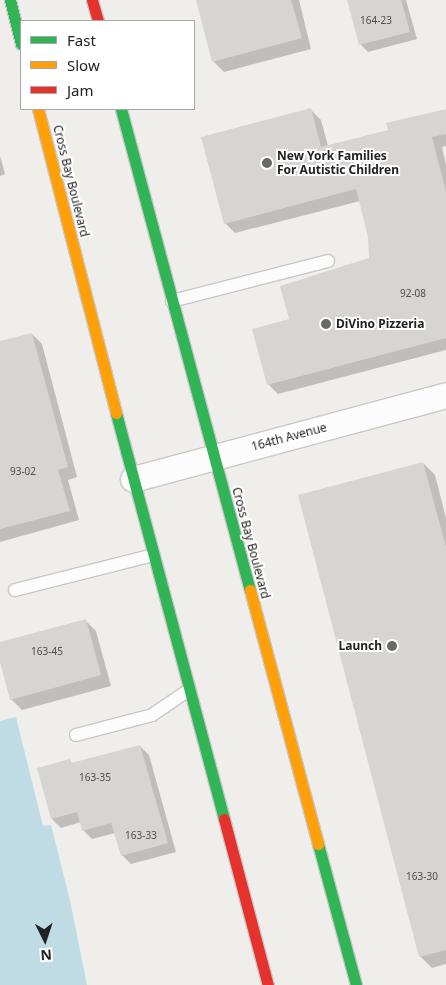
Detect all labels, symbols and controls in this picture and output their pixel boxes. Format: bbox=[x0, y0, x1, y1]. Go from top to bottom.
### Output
house number: 164-23 bbox=[360, 15, 392, 27]
legend bbox=[20, 20, 195, 110]
text: Fast bbox=[67, 30, 96, 50]
text: Slow bbox=[67, 55, 100, 75]
text: Jam bbox=[67, 80, 94, 100]
street label: Cross Bay Boulevard bbox=[50, 123, 92, 239]
place label: New York Families For Autistic Children bbox=[277, 149, 399, 177]
marker: New York Families For Autistic Children bbox=[261, 157, 273, 169]
house number: 92-08 bbox=[400, 288, 426, 300]
place label: DiVino Pizzeria bbox=[336, 317, 424, 331]
marker: DiVino Pizzeria bbox=[320, 318, 332, 330]
street label: 164th Avenue bbox=[250, 420, 328, 454]
house number: 93-02 bbox=[10, 466, 36, 478]
street label: Cross Bay Boulevard bbox=[229, 486, 273, 600]
place label: Launch bbox=[339, 639, 382, 653]
marker: Launch bbox=[386, 640, 398, 652]
house number: 163-45 bbox=[31, 646, 63, 658]
house number: 163-35 bbox=[79, 772, 111, 784]
house number: 163-33 bbox=[125, 830, 157, 842]
house number: 163-30 bbox=[406, 871, 438, 883]
north arrow bbox=[20, 915, 70, 965]
text: N bbox=[40, 946, 52, 965]

